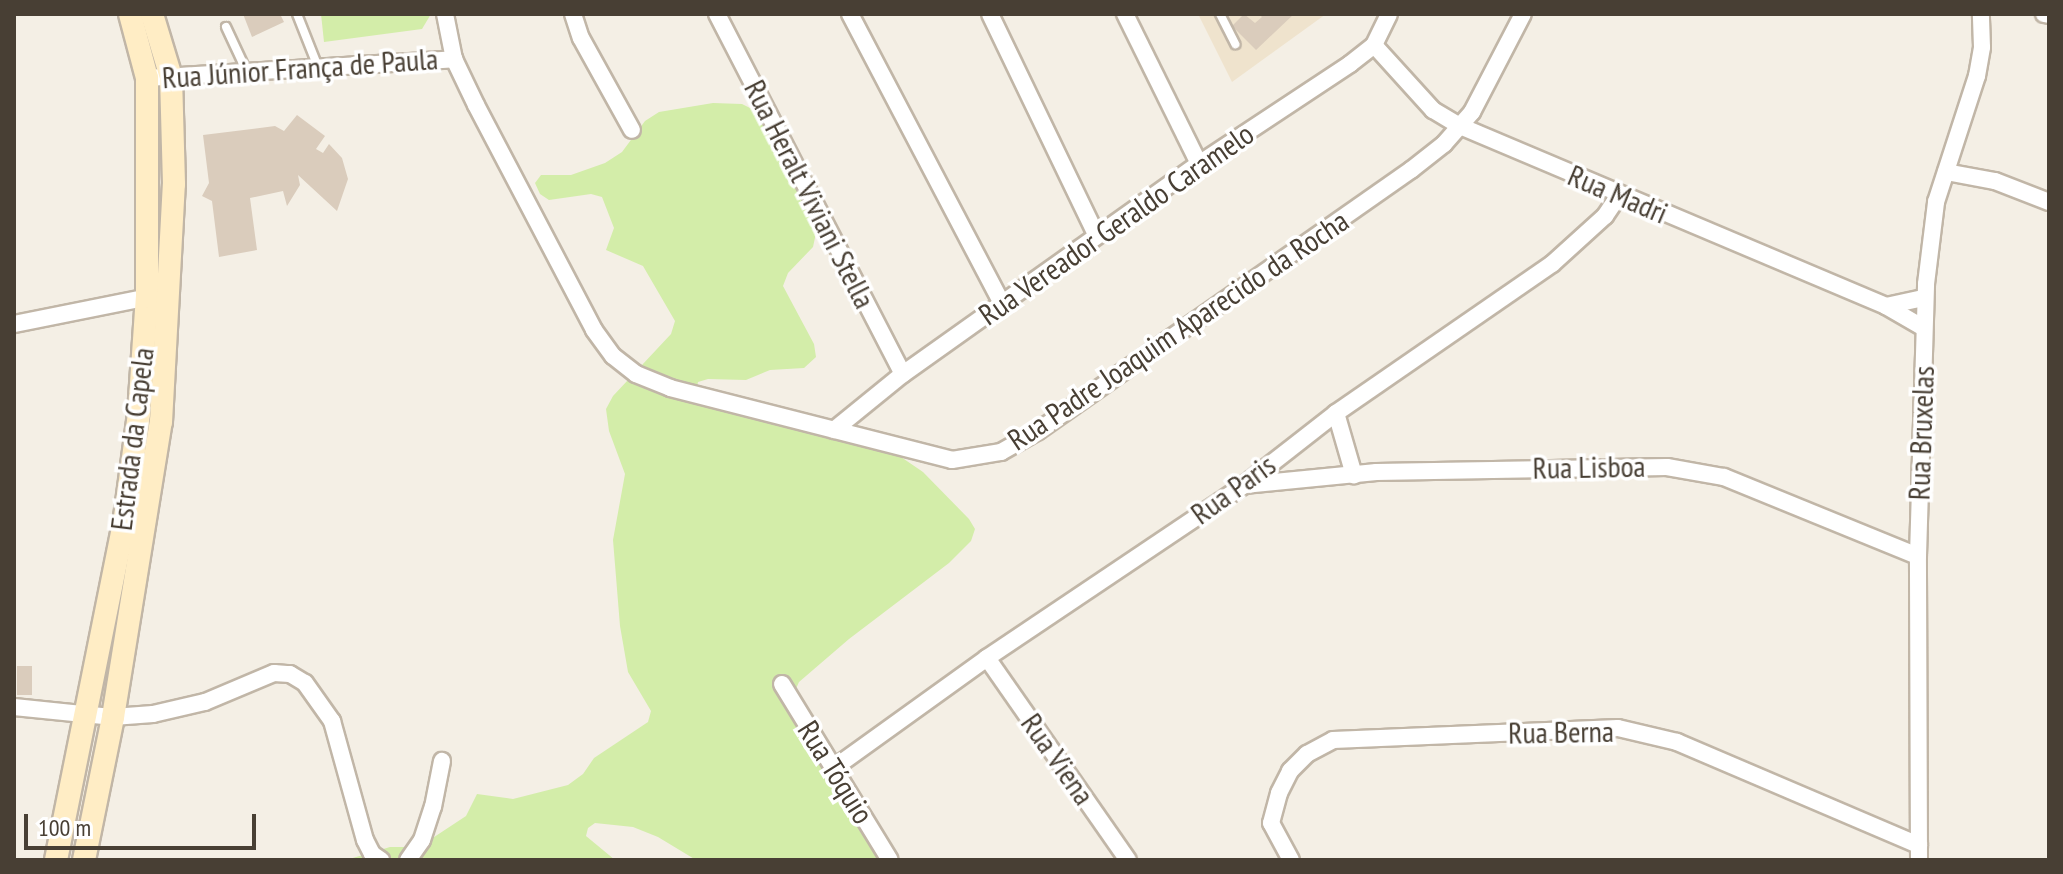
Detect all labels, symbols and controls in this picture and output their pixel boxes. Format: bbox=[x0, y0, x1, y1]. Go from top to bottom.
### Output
street label: Rua Júnior França de Paula bbox=[161, 40, 439, 96]
street label: Rua Heralt Viviani Stella bbox=[737, 74, 883, 314]
street label: Rua Vereador Geraldo Caramelo bbox=[971, 115, 1261, 333]
street label: Rua Madri bbox=[1563, 157, 1673, 231]
street label: Rua Padre Joaquim Aparecido da Rocha bbox=[1001, 202, 1355, 458]
street label: Estrada da Capela bbox=[103, 346, 161, 532]
street label: Rua Bruxelas bbox=[1901, 365, 1941, 501]
street label: Rua Paris bbox=[1184, 446, 1282, 532]
street label: Rua Lisboa bbox=[1532, 448, 1646, 486]
street label: Rua Viena bbox=[1014, 706, 1102, 812]
street label: Rua Berna bbox=[1508, 713, 1614, 751]
street label: Rua Tóquio bbox=[790, 714, 882, 830]
scale bar bbox=[28, 798, 260, 848]
text: 100 m bbox=[38, 812, 91, 843]

